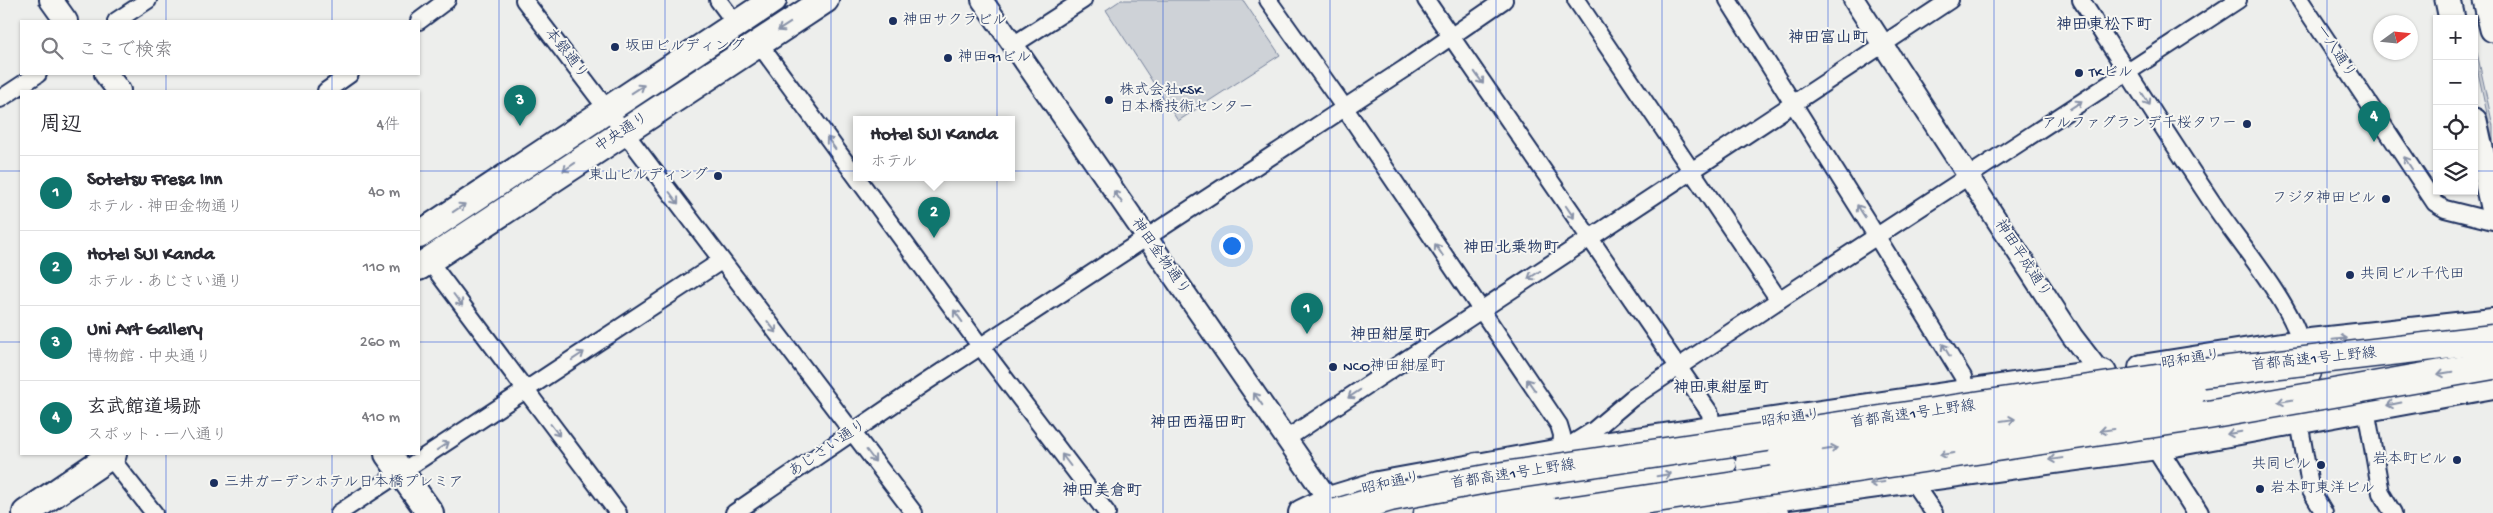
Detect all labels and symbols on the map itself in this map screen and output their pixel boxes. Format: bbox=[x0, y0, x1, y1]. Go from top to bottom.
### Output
place label: 神田サクラビル bbox=[903, 11, 1007, 30]
marker: 神田サクラビル bbox=[887, 15, 899, 27]
district label: 神田東松下町 bbox=[2056, 15, 2152, 36]
north arrow bbox=[2373, 15, 2418, 60]
one-way arrow bbox=[778, 22, 792, 32]
street label: 一八通り bbox=[2311, 22, 2359, 82]
street label: 本銀通り bbox=[540, 24, 592, 83]
district label: 神田富山町 bbox=[1788, 29, 1868, 49]
place label: 坂田ビルディング bbox=[625, 37, 745, 56]
marker: 坂田ビルディング bbox=[609, 41, 621, 53]
place label: 神田91ビル bbox=[958, 48, 1031, 67]
marker: 神田91ビル bbox=[942, 52, 954, 64]
place label: TKビル bbox=[2088, 64, 2133, 82]
marker: TKビル bbox=[2073, 67, 2085, 79]
one-way arrow bbox=[1474, 70, 1484, 84]
place label: 株式会社KSK 日本橋技術センター bbox=[1119, 81, 1253, 117]
one-way arrow bbox=[631, 83, 645, 93]
pin: 3 bbox=[504, 85, 536, 126]
one-way arrow bbox=[2141, 92, 2151, 106]
marker: 株式会社KSK 日本橋技術センター bbox=[1103, 94, 1115, 106]
one-way arrow bbox=[2069, 100, 2083, 111]
pin: 4 bbox=[2358, 101, 2390, 142]
street label: 中央通り bbox=[591, 108, 652, 157]
place label: アルファグランデ千桜タワー bbox=[2042, 114, 2237, 133]
marker: アルファグランデ千桜タワー bbox=[2241, 118, 2253, 130]
one-way arrow bbox=[826, 137, 837, 150]
one-way arrow bbox=[2402, 156, 2413, 170]
one-way arrow bbox=[563, 162, 577, 172]
place label: 東山ビルディング bbox=[588, 166, 708, 185]
marker: 東山ビルディング bbox=[712, 170, 724, 182]
place label: フジタ神田ビル bbox=[2272, 189, 2376, 208]
one-way arrow bbox=[1113, 190, 1123, 204]
one-way arrow bbox=[669, 191, 680, 204]
marker: フジタ神田ビル bbox=[2380, 193, 2392, 205]
pin: 2 bbox=[918, 197, 950, 238]
one-way arrow bbox=[452, 203, 466, 213]
one-way arrow bbox=[1566, 204, 1576, 218]
one-way arrow bbox=[1856, 205, 1866, 219]
street label: 神田金物通り bbox=[1127, 214, 1194, 299]
street label: 神田平成通り bbox=[1990, 216, 2055, 302]
your location bbox=[1219, 233, 1245, 259]
district label: 神田北乗物町 bbox=[1463, 238, 1559, 259]
one-way arrow bbox=[1434, 244, 1444, 258]
place label: 共同ビル千代田 bbox=[2360, 266, 2465, 284]
marker: 共同ビル千代田 bbox=[2344, 269, 2356, 281]
one-way arrow bbox=[1527, 270, 1541, 281]
one-way arrow bbox=[453, 293, 463, 307]
pin: 1 bbox=[1291, 293, 1323, 334]
one-way arrow bbox=[953, 309, 963, 323]
one-way arrow bbox=[767, 320, 778, 333]
district label: 神田紺屋町 bbox=[1350, 326, 1430, 346]
one-way arrow bbox=[2332, 334, 2348, 344]
one-way arrow bbox=[1940, 343, 1950, 357]
street label: 首都高速1号上野線 bbox=[2250, 343, 2378, 376]
street label: 昭和通り bbox=[2160, 346, 2222, 374]
one-way arrow bbox=[571, 351, 585, 362]
place label: NCO神田紺屋町 bbox=[1343, 357, 1446, 376]
marker: NCO神田紺屋町 bbox=[1327, 361, 1339, 373]
one-way arrow bbox=[2437, 368, 2453, 378]
one-way arrow bbox=[1526, 378, 1536, 392]
district label: 神田東紺屋町 bbox=[1673, 378, 1769, 399]
one-way arrow bbox=[1348, 389, 1362, 399]
one-way arrow bbox=[1253, 392, 1263, 406]
street label: 首都高速1号上野線 bbox=[1849, 396, 1977, 433]
one-way arrow bbox=[2277, 397, 2293, 407]
one-way arrow bbox=[2386, 399, 2402, 409]
street label: 昭和通り bbox=[1760, 406, 1822, 432]
district label: 神田西福田町 bbox=[1150, 414, 1246, 434]
one-way arrow bbox=[2000, 415, 2016, 425]
street label: あじさい通り bbox=[786, 416, 870, 482]
one-way arrow bbox=[550, 423, 561, 436]
one-way arrow bbox=[2100, 425, 2116, 435]
one-way arrow bbox=[2226, 428, 2242, 438]
one-way arrow bbox=[435, 441, 449, 451]
one-way arrow bbox=[1822, 444, 1838, 454]
one-way arrow bbox=[866, 449, 876, 463]
one-way arrow bbox=[1939, 449, 1955, 459]
place label: 岩本町ビル bbox=[2372, 450, 2447, 469]
one-way arrow bbox=[1061, 454, 1072, 467]
one-way arrow bbox=[2048, 454, 2064, 464]
marker: 岩本町ビル bbox=[2451, 454, 2463, 466]
street label: 首都高速1号上野線 bbox=[1449, 455, 1577, 494]
place label: 共同ビル bbox=[2251, 456, 2311, 474]
marker: 共同ビル bbox=[2315, 459, 2327, 471]
street label: 昭和通り bbox=[1360, 468, 1422, 500]
one-way arrow bbox=[1655, 470, 1671, 480]
place label: 三井ガーデンホテル日本橋プレミア bbox=[224, 473, 463, 492]
marker: 三井ガーデンホテル日本橋プレミア bbox=[208, 477, 220, 489]
one-way arrow bbox=[1870, 478, 1886, 488]
place label: 岩本町東洋ビル bbox=[2270, 479, 2375, 498]
district label: 神田美倉町 bbox=[1062, 482, 1142, 502]
marker: 岩本町東洋ビル bbox=[2254, 483, 2266, 495]

